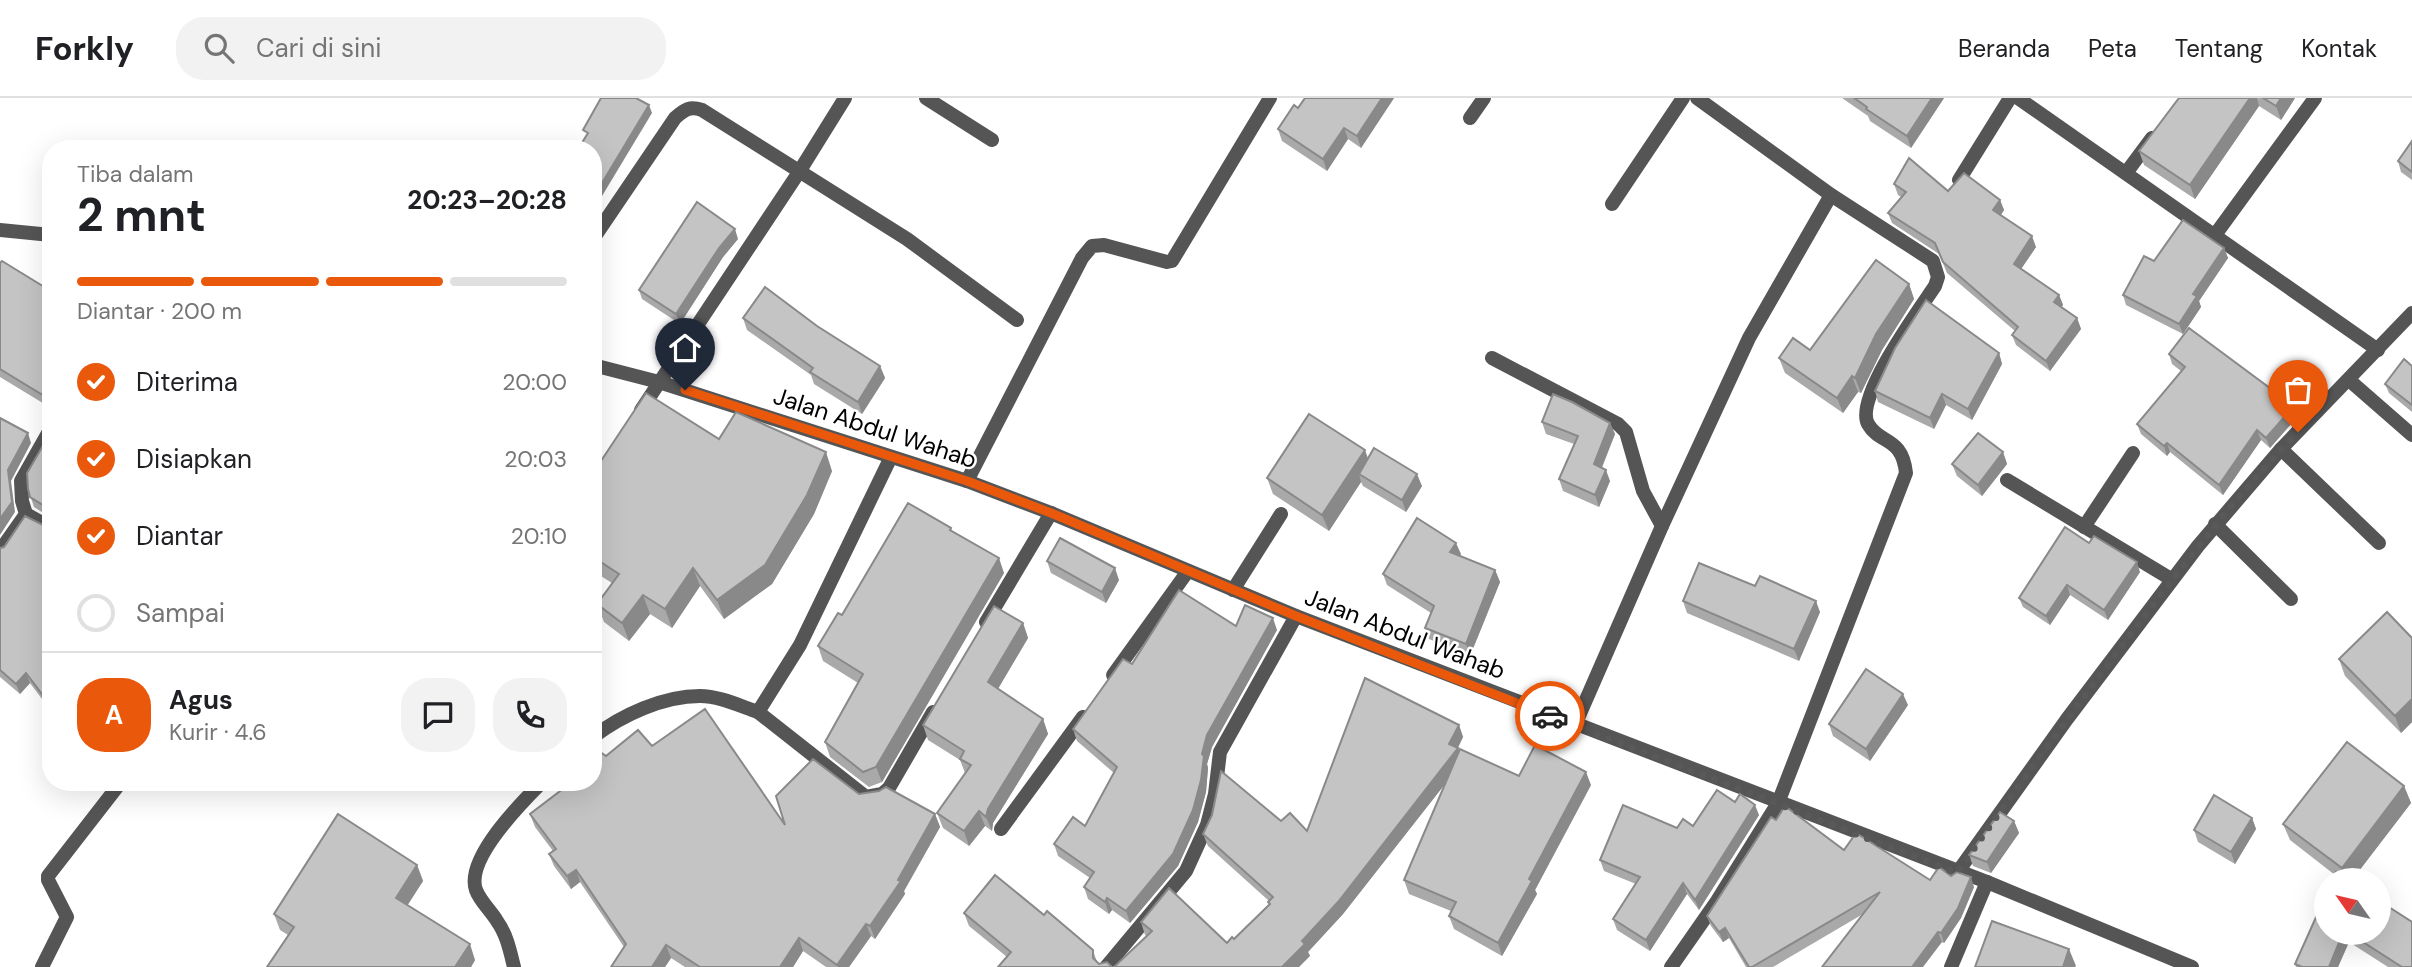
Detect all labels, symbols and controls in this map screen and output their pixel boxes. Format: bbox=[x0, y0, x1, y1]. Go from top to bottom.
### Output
search box bbox=[176, 17, 666, 80]
text: Forkly bbox=[35, 27, 134, 70]
icon: search bbox=[200, 29, 238, 67]
text: Cari di sini bbox=[256, 31, 381, 65]
text: Beranda bbox=[1958, 33, 2050, 64]
text: Peta bbox=[2088, 33, 2137, 64]
text: Tentang bbox=[2175, 33, 2263, 64]
text: Kontak bbox=[2301, 33, 2377, 64]
text: Tiba dalam bbox=[77, 159, 194, 189]
text: 20:23–20:28 bbox=[407, 183, 567, 217]
text: 2 mnt bbox=[77, 185, 206, 245]
text: Diantar · 200 m bbox=[77, 296, 242, 326]
pin bbox=[655, 318, 715, 390]
icon: home bbox=[666, 329, 704, 367]
pin bbox=[2268, 360, 2328, 432]
icon: check bbox=[77, 363, 115, 401]
text: Diterima bbox=[136, 365, 238, 399]
text: 20:00 bbox=[502, 367, 567, 397]
icon: bag bbox=[2279, 371, 2317, 409]
street label: Jalan Abdul Wahab bbox=[769, 380, 981, 475]
icon: check bbox=[77, 440, 115, 478]
text: Disiapkan bbox=[136, 442, 252, 476]
text: 20:03 bbox=[504, 444, 567, 474]
icon: check bbox=[77, 517, 115, 555]
text: Diantar bbox=[136, 519, 223, 553]
text: 20:10 bbox=[511, 521, 567, 551]
street label: Jalan Abdul Wahab bbox=[1301, 581, 1510, 686]
text: Sampai bbox=[136, 596, 225, 630]
button: chat bbox=[401, 678, 475, 752]
button: phone bbox=[493, 678, 567, 752]
courier bbox=[1515, 681, 1585, 751]
text: Agus bbox=[169, 683, 233, 717]
icon: car bbox=[1531, 697, 1569, 735]
text: A bbox=[105, 698, 123, 732]
text: Kurir · 4.6 bbox=[169, 717, 267, 747]
north arrow bbox=[2314, 868, 2390, 945]
map controls bbox=[2314, 868, 2391, 945]

